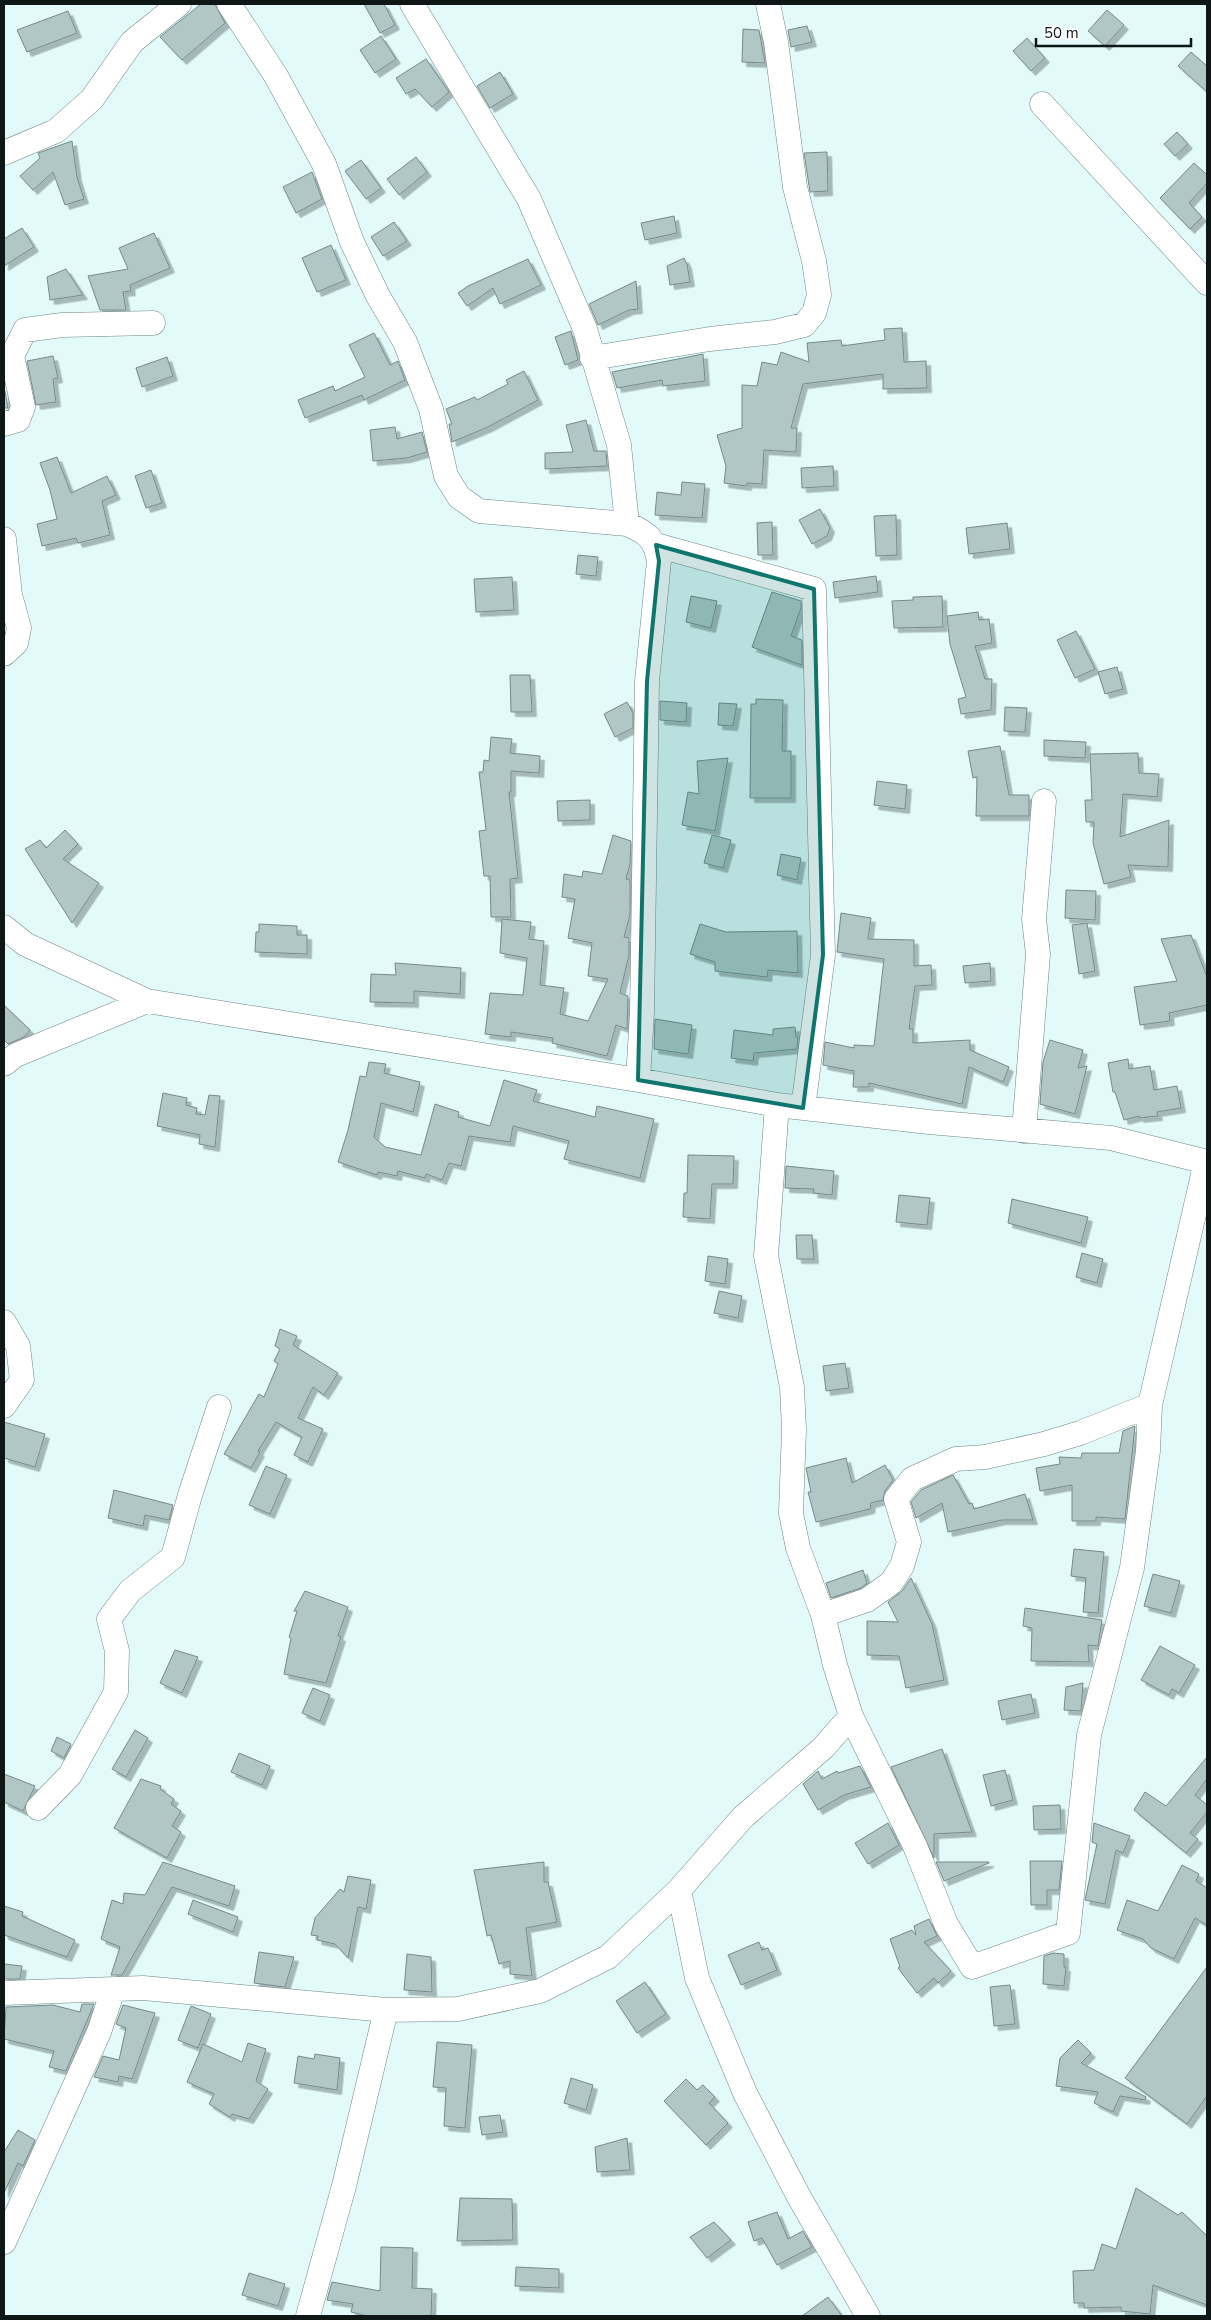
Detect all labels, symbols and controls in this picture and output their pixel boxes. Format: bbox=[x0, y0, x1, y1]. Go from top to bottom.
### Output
scale bar bbox=[1036, 15, 1191, 47]
text: 50 m bbox=[1044, 23, 1079, 43]

